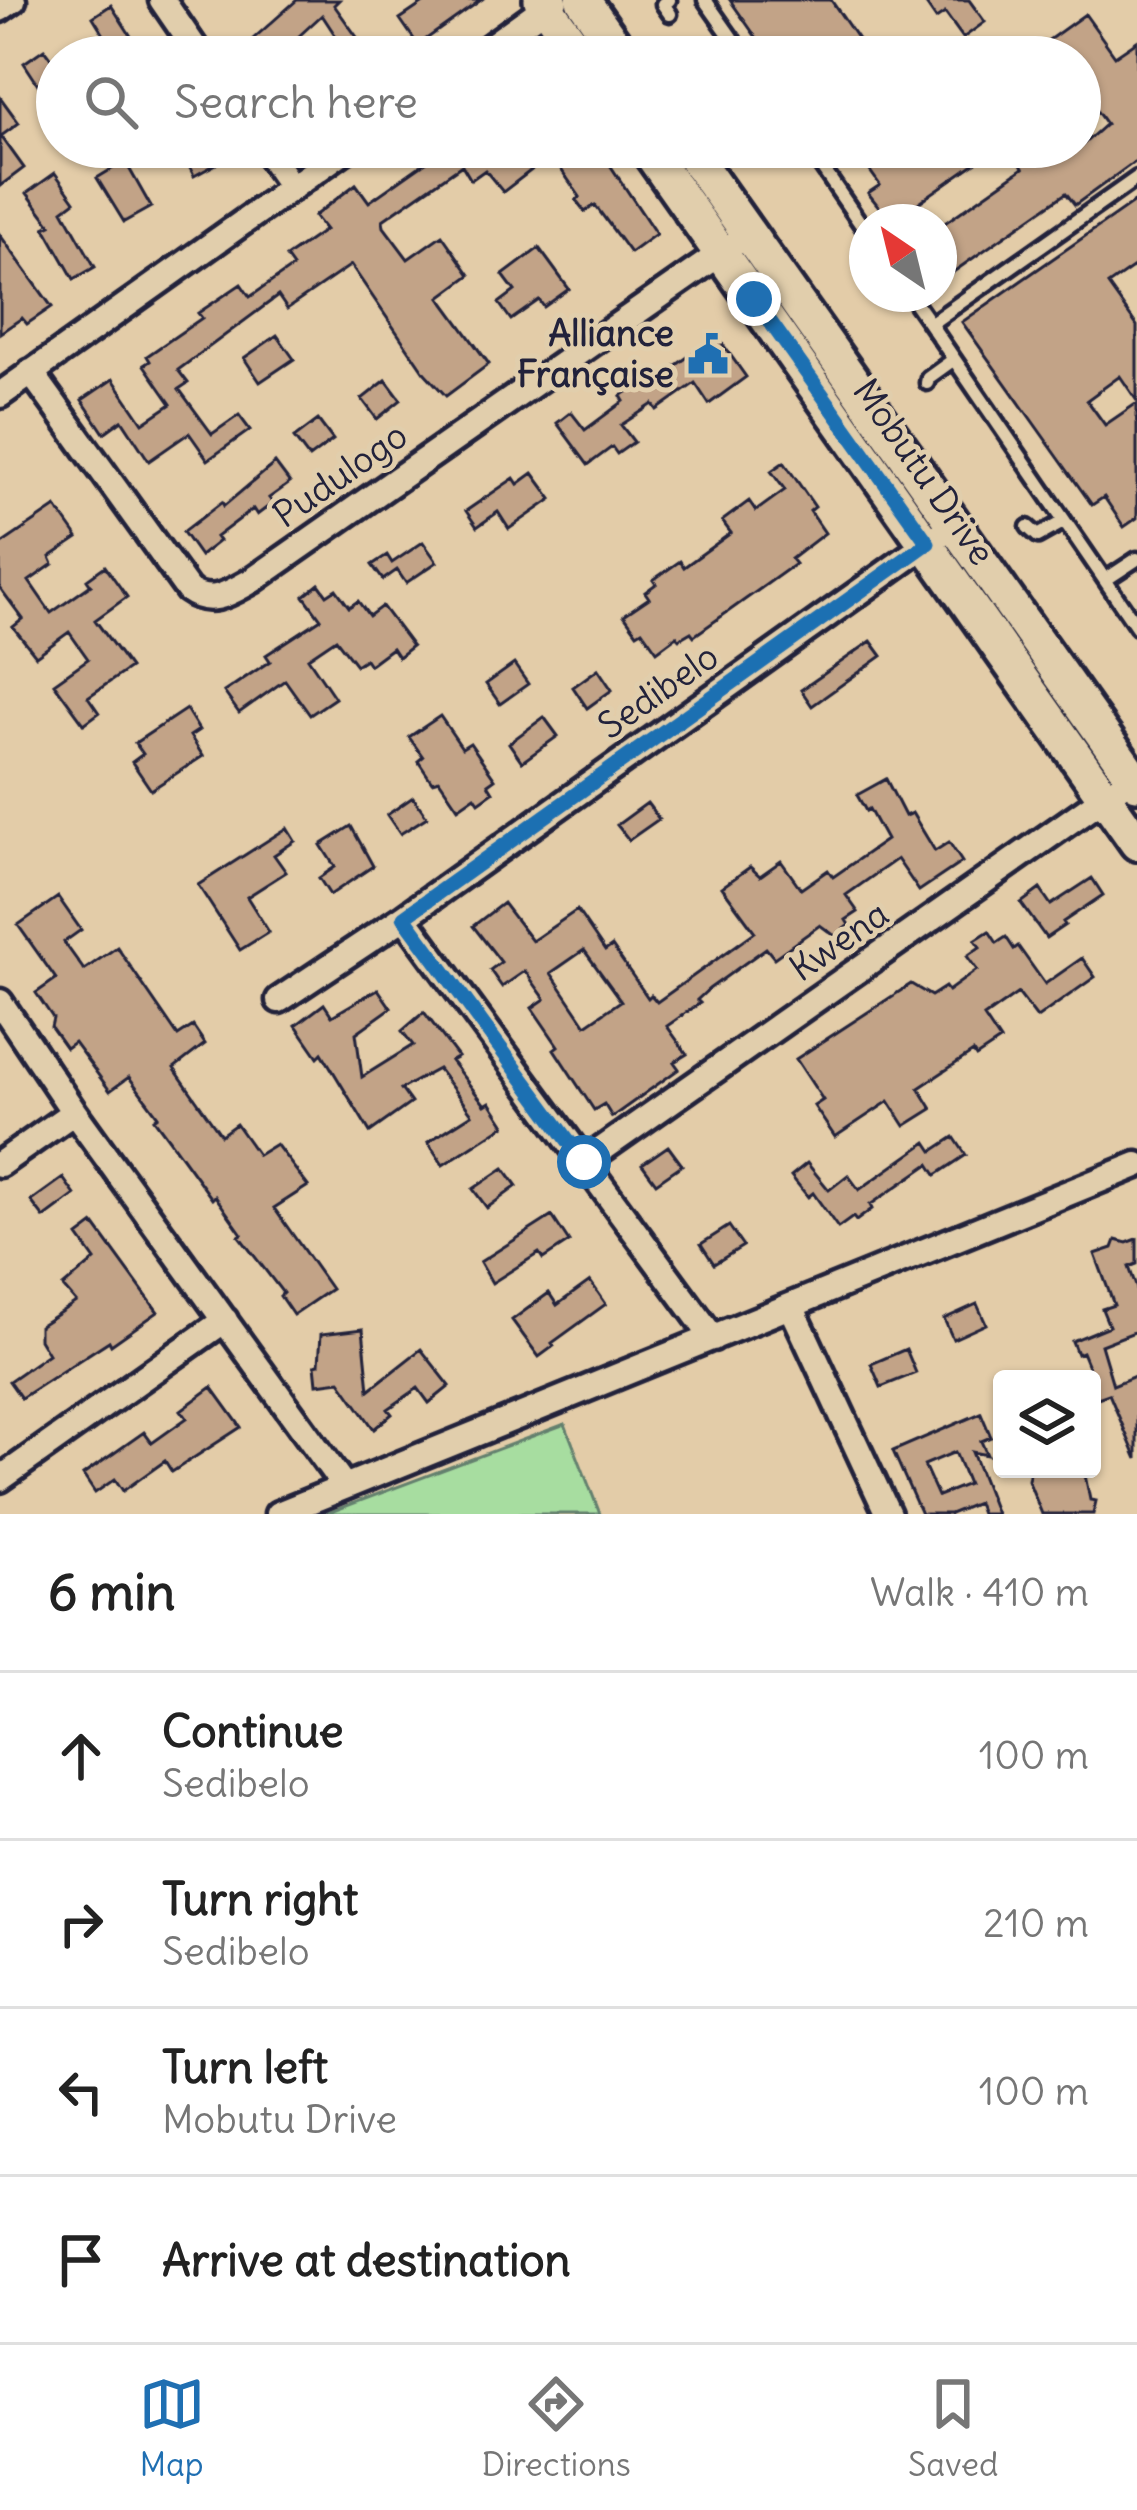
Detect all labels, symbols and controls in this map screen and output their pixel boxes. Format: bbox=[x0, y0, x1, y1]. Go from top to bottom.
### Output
search box bbox=[36, 36, 1101, 168]
icon: search bbox=[78, 69, 144, 135]
text: Search here bbox=[174, 74, 418, 130]
north arrow bbox=[849, 204, 957, 312]
route end bbox=[727, 272, 781, 326]
place label: Alliance Française bbox=[517, 311, 674, 397]
public building icon: Alliance Française bbox=[685, 331, 731, 377]
street label: Mobutu Drive bbox=[843, 370, 1005, 574]
street label: Pudulogo bbox=[264, 413, 416, 537]
street label: Sedibelo bbox=[589, 633, 727, 749]
street label: Kwena bbox=[781, 891, 897, 991]
route start bbox=[557, 1135, 611, 1189]
map controls bbox=[993, 1370, 1101, 1478]
button: layers bbox=[993, 1370, 1101, 1478]
text: 6 min bbox=[48, 1560, 175, 1624]
text: Walk · 410 m bbox=[870, 1568, 1089, 1617]
text: Continue bbox=[162, 1703, 344, 1759]
icon: ahead bbox=[48, 1723, 114, 1789]
text: 100 m bbox=[979, 1731, 1089, 1780]
text: Sedibelo bbox=[162, 1759, 310, 1808]
text: Turn right bbox=[162, 1871, 358, 1927]
icon: right bbox=[48, 1891, 114, 1957]
text: 210 m bbox=[983, 1899, 1089, 1948]
text: Sedibelo bbox=[162, 1927, 310, 1976]
text: Turn left bbox=[162, 2039, 328, 2095]
icon: left bbox=[48, 2059, 114, 2125]
text: 100 m bbox=[979, 2067, 1089, 2116]
text: Mobutu Drive bbox=[162, 2095, 397, 2144]
icon: arrive bbox=[48, 2227, 114, 2293]
text: Arrive at destination bbox=[162, 2232, 571, 2288]
tab: Map bbox=[139, 2371, 205, 2485]
tab: Directions bbox=[482, 2371, 631, 2485]
tab: Saved bbox=[908, 2371, 998, 2485]

